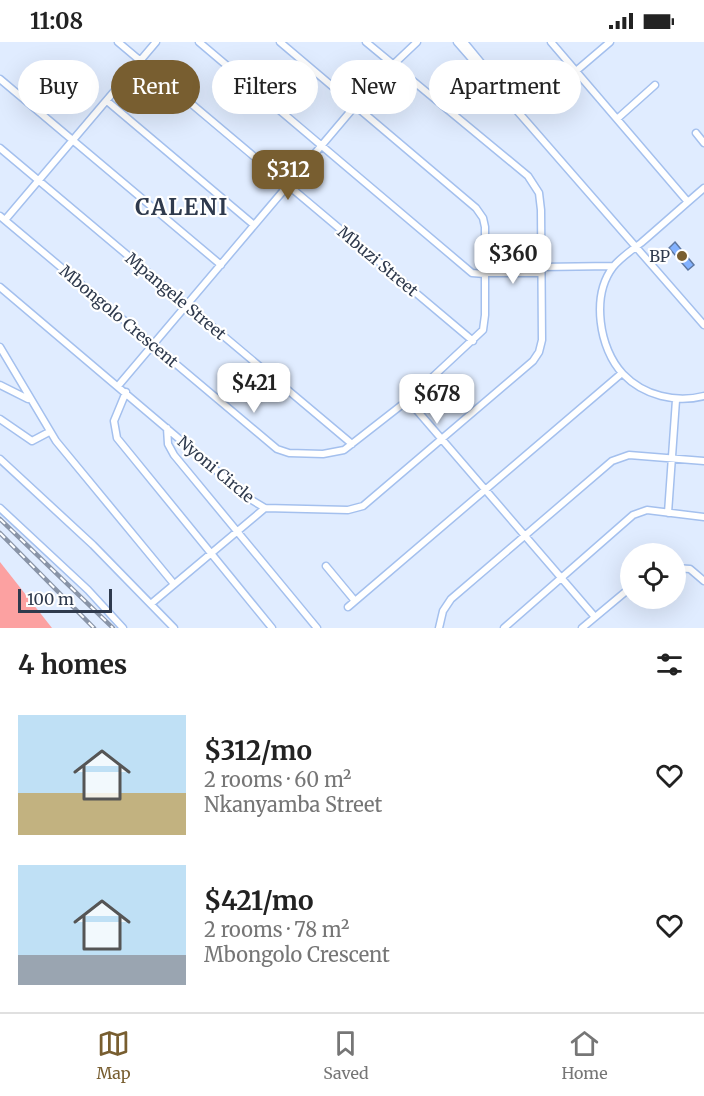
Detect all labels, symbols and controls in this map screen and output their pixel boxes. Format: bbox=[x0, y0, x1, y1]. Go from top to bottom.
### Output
text: 11:08 bbox=[30, 7, 83, 35]
chip: Buy bbox=[18, 60, 99, 114]
chip: Rent bbox=[111, 60, 200, 114]
chip: Filters bbox=[212, 60, 318, 114]
chip: New bbox=[330, 60, 417, 114]
chip: Apartment bbox=[429, 60, 581, 114]
pin: $312 bbox=[252, 150, 324, 201]
text: $312 bbox=[266, 157, 310, 182]
district label: CALENI bbox=[135, 193, 229, 221]
street label: Mbuzi Street bbox=[334, 222, 423, 301]
pin: $360 bbox=[477, 234, 549, 285]
text: $360 bbox=[488, 241, 538, 266]
place label: BP bbox=[649, 246, 670, 266]
street label: Mpangele Street bbox=[122, 248, 231, 344]
marker: BP bbox=[675, 249, 689, 263]
street label: Mbongolo Crescent bbox=[56, 261, 183, 372]
pin: $421 bbox=[218, 363, 290, 414]
text: $421 bbox=[231, 370, 277, 395]
pin: $678 bbox=[401, 374, 473, 425]
text: $678 bbox=[413, 381, 461, 406]
street label: Nyoni Circle bbox=[174, 431, 258, 507]
map controls bbox=[620, 543, 686, 609]
button: locate bbox=[620, 543, 686, 609]
scale bar bbox=[18, 586, 112, 614]
text: 100 m bbox=[27, 589, 74, 609]
text: 4 homes bbox=[18, 648, 127, 681]
icon: filters bbox=[653, 648, 686, 681]
text: $312/mo bbox=[204, 734, 312, 767]
icon: home bbox=[66, 739, 138, 811]
icon: heart bbox=[653, 759, 686, 792]
text: 2 rooms · 60 m² bbox=[204, 767, 351, 792]
text: Nkanyamba Street bbox=[204, 792, 382, 817]
text: $421/mo bbox=[204, 884, 314, 917]
icon: home bbox=[66, 889, 138, 961]
icon: heart bbox=[653, 909, 686, 942]
text: 2 rooms · 78 m² bbox=[204, 917, 349, 942]
text: Mbongolo Crescent bbox=[204, 942, 390, 967]
tab: Map bbox=[96, 1027, 131, 1083]
tab: Saved bbox=[323, 1027, 369, 1083]
tab: Home bbox=[561, 1027, 608, 1083]

